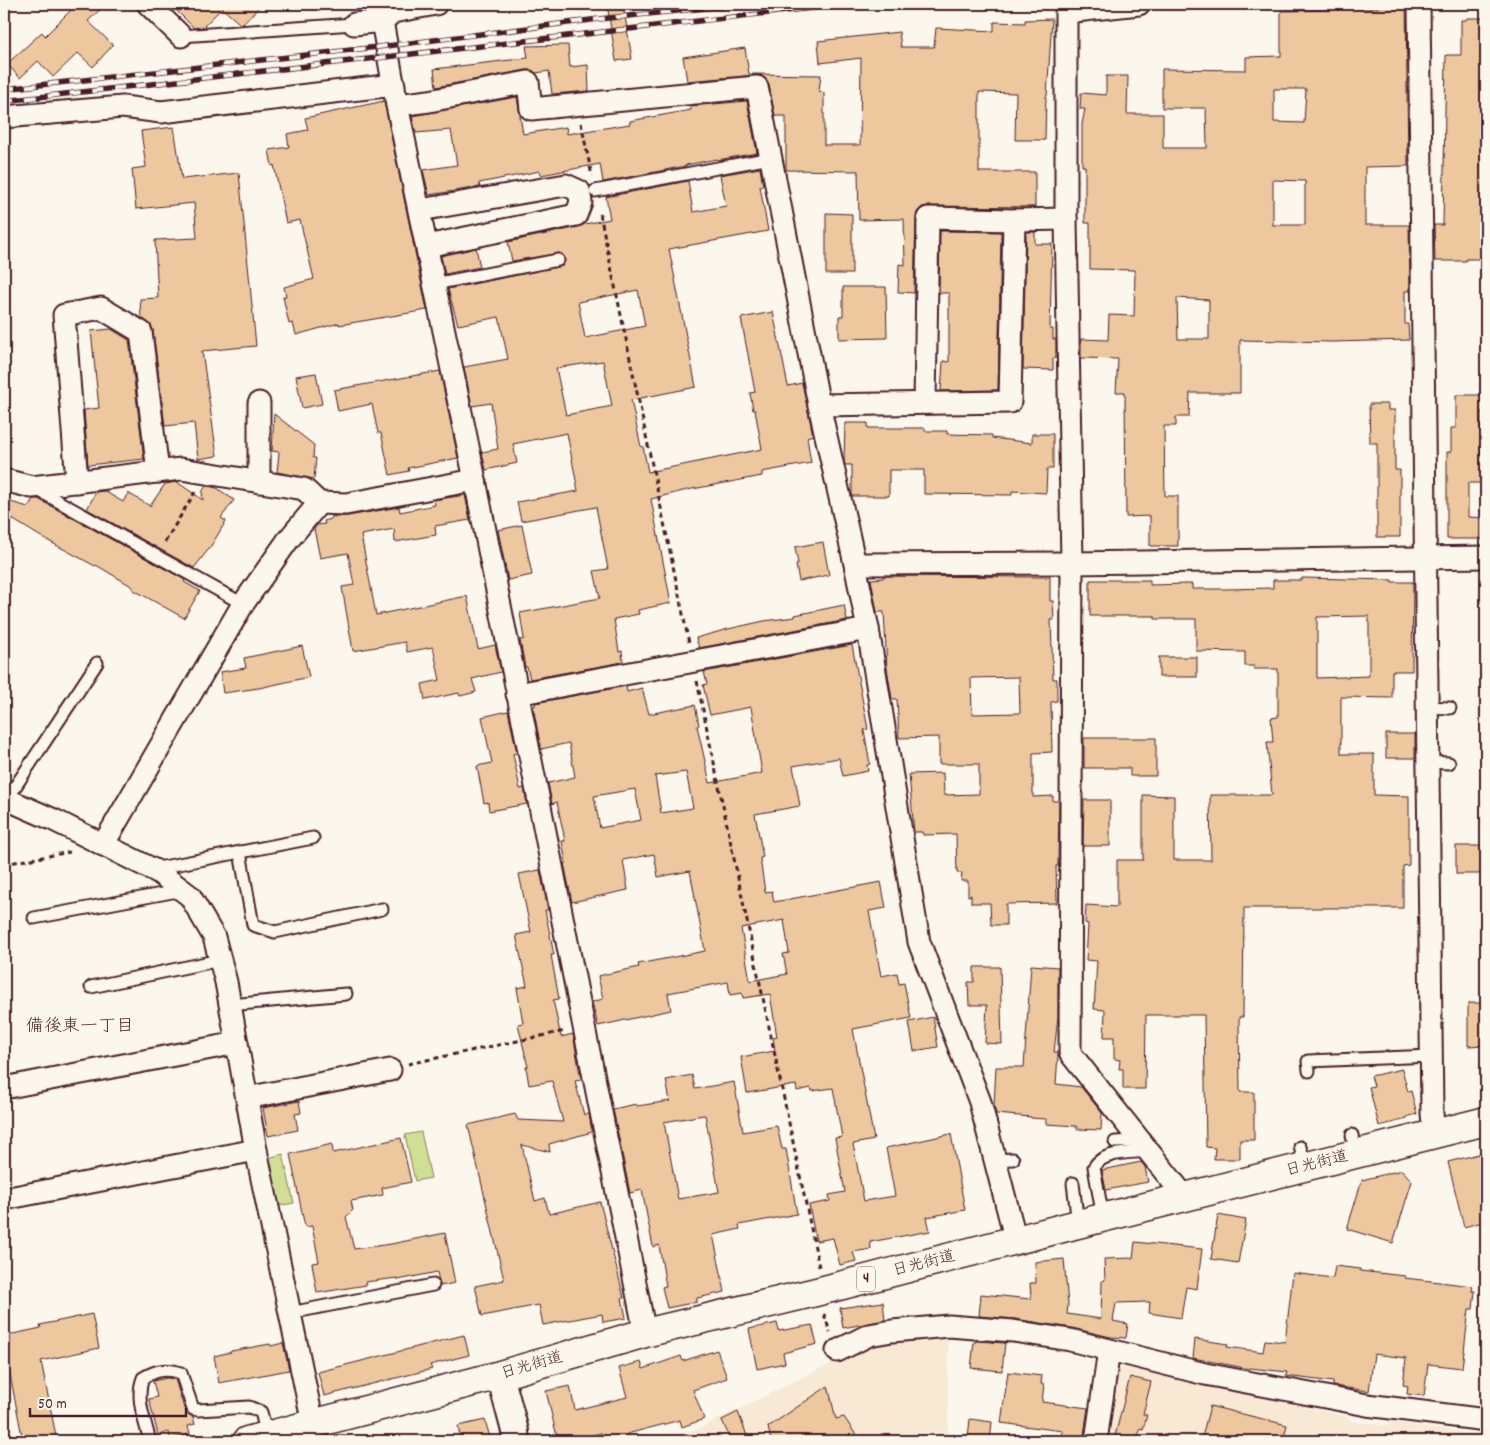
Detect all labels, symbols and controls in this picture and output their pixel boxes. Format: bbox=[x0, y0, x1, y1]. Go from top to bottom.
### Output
district label: 備後東一丁目 bbox=[26, 1015, 134, 1040]
street label: 日光街道 bbox=[1283, 1145, 1351, 1183]
street label: 日光街道 bbox=[890, 1245, 958, 1283]
road number: 4 bbox=[857, 1266, 875, 1292]
street label: 日光街道 bbox=[498, 1346, 566, 1386]
scale bar bbox=[30, 1385, 186, 1417]
text: 50 m bbox=[38, 1394, 67, 1416]

